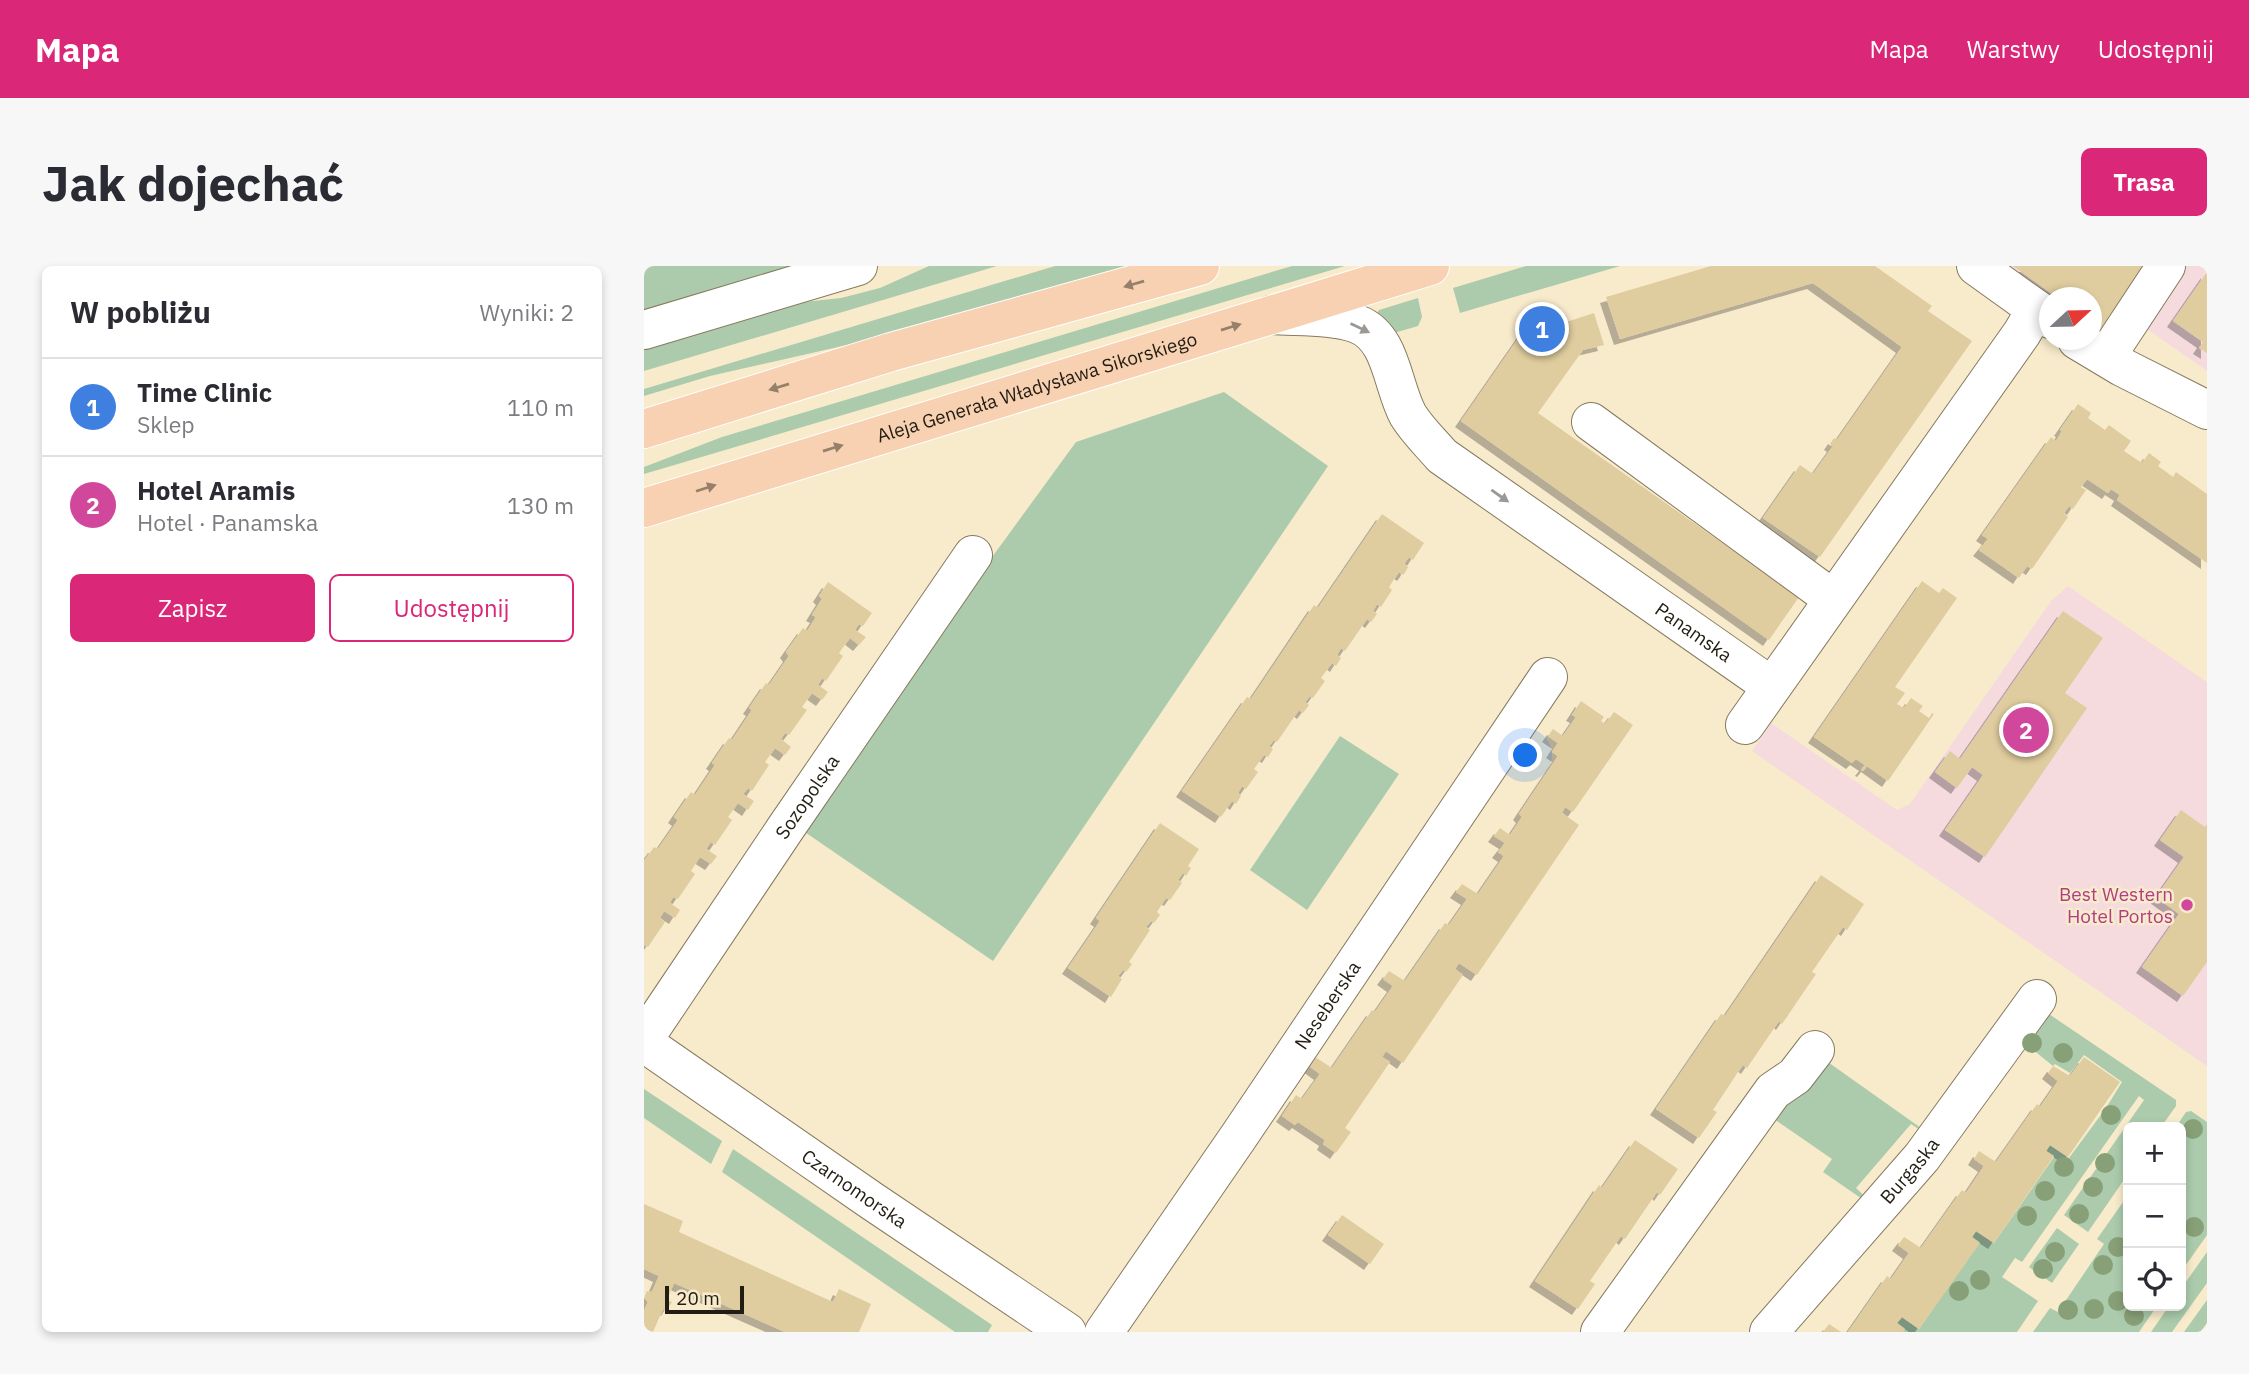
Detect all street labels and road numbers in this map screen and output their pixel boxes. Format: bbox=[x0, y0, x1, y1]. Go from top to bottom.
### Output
street label: Aleja Generała Władysława Sikorskiego bbox=[874, 326, 1200, 448]
street label: Panamska bbox=[1651, 597, 1737, 667]
street label: Sozopolska bbox=[770, 750, 844, 844]
street label: Neseberska bbox=[1289, 956, 1365, 1054]
street label: Burgaska bbox=[1875, 1133, 1944, 1209]
street label: Czarnomorska bbox=[797, 1144, 912, 1233]

